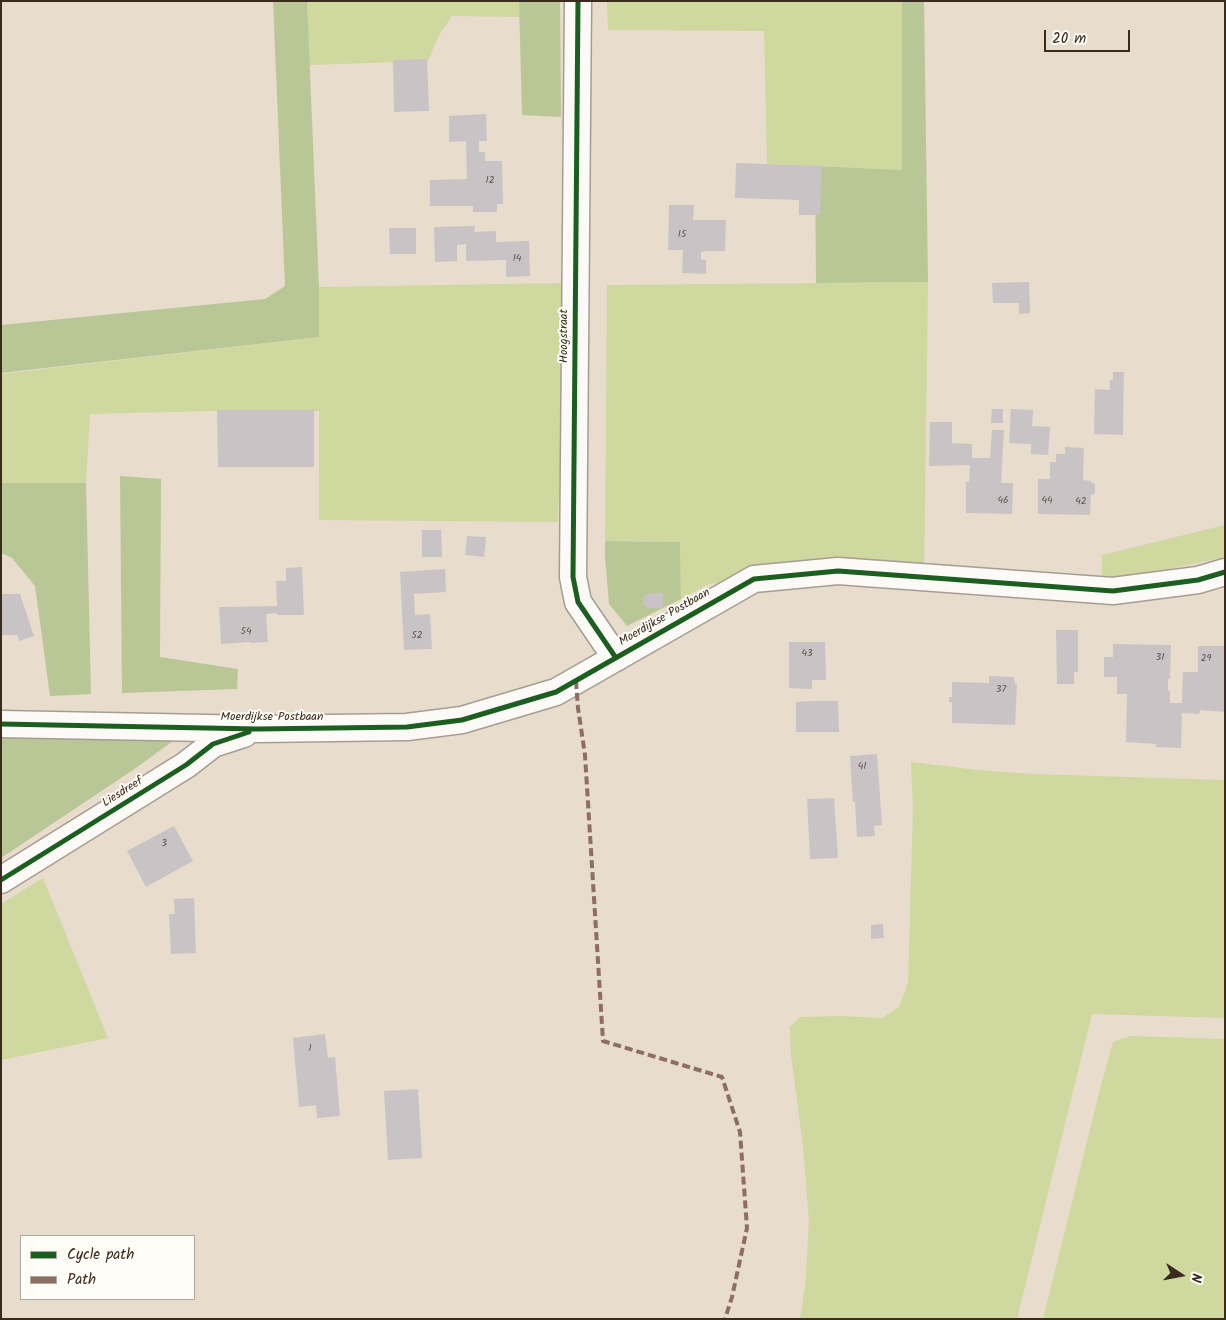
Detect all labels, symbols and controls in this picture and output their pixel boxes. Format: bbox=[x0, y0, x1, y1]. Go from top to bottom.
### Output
scale bar bbox=[1046, 20, 1132, 52]
text: 20 m bbox=[1052, 27, 1086, 51]
house number: 12 bbox=[486, 175, 494, 187]
house number: 15 bbox=[678, 229, 686, 241]
house number: 14 bbox=[513, 253, 521, 265]
street label: Hoogstraat bbox=[558, 309, 572, 363]
house number: 46 bbox=[997, 495, 1009, 507]
house number: 44 bbox=[1041, 495, 1053, 507]
house number: 42 bbox=[1075, 496, 1087, 508]
street label: Moerdijkse Postbaan bbox=[617, 586, 713, 650]
house number: 54 bbox=[241, 626, 251, 638]
house number: 52 bbox=[411, 630, 423, 642]
house number: 43 bbox=[801, 648, 813, 660]
house number: 31 bbox=[1156, 652, 1164, 664]
house number: 29 bbox=[1201, 653, 1211, 665]
house number: 37 bbox=[996, 684, 1006, 696]
street label: Moerdijkse Postbaan bbox=[221, 711, 323, 725]
house number: 41 bbox=[858, 761, 866, 773]
street label: Liesdreef bbox=[100, 775, 146, 811]
house number: 3 bbox=[161, 838, 167, 850]
house number: 1 bbox=[308, 1043, 312, 1055]
legend bbox=[20, 1235, 195, 1300]
text: Cycle path bbox=[67, 1243, 134, 1267]
north arrow bbox=[1156, 1250, 1206, 1300]
text: Path bbox=[67, 1268, 96, 1292]
text: N bbox=[1184, 1271, 1207, 1284]

